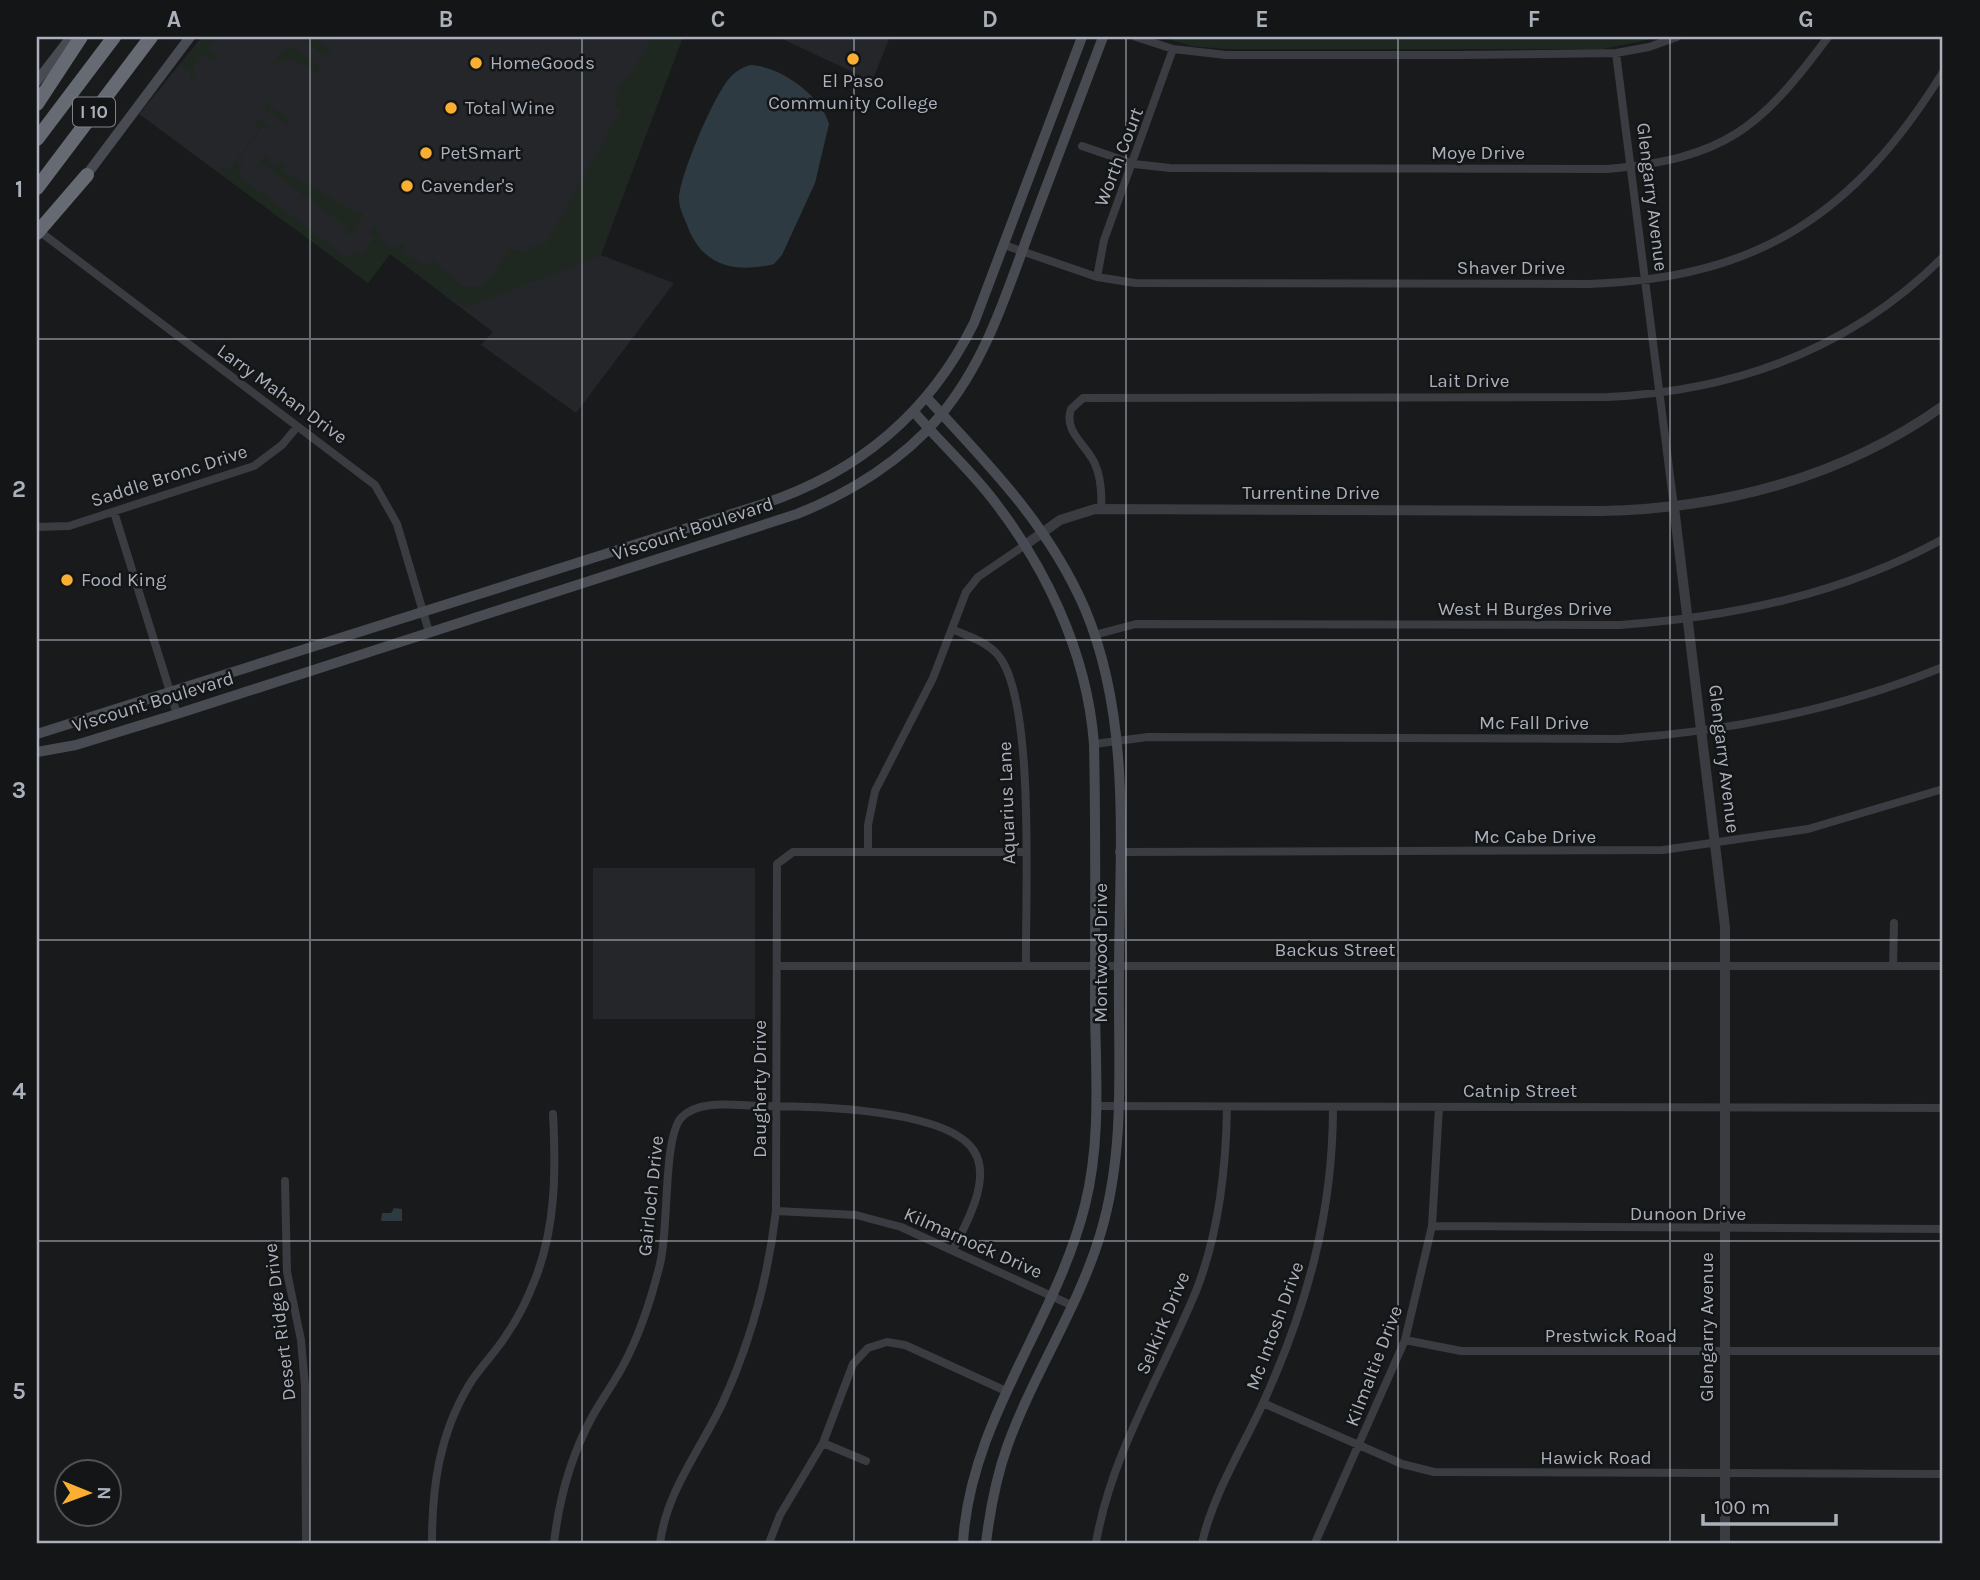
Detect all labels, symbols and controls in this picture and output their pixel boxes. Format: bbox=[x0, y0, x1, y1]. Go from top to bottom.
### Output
text: A bbox=[167, 6, 181, 33]
text: B bbox=[439, 6, 453, 33]
text: C bbox=[711, 6, 725, 33]
text: D bbox=[982, 6, 998, 33]
text: E bbox=[1255, 6, 1269, 33]
text: F bbox=[1528, 6, 1540, 33]
text: G bbox=[1798, 6, 1814, 33]
marker: El Paso Community College bbox=[845, 51, 861, 67]
place label: HomeGoods bbox=[490, 52, 595, 74]
marker: HomeGoods bbox=[468, 55, 484, 71]
place label: El Paso Community College bbox=[768, 70, 938, 114]
place label: Total Wine bbox=[465, 97, 555, 119]
road number: I 10 bbox=[73, 98, 115, 127]
marker: Total Wine bbox=[443, 100, 459, 116]
street label: Worth Court bbox=[1090, 104, 1148, 210]
street label: Glengarry Avenue bbox=[1632, 121, 1672, 273]
place label: PetSmart bbox=[440, 142, 521, 164]
street label: Moye Drive bbox=[1431, 142, 1525, 164]
marker: PetSmart bbox=[418, 145, 434, 161]
place label: Cavender's bbox=[421, 175, 514, 197]
text: 1 bbox=[15, 176, 23, 203]
marker: Cavender's bbox=[399, 178, 415, 194]
street label: Shaver Drive bbox=[1457, 257, 1565, 279]
street label: Larry Mahan Drive bbox=[213, 339, 351, 449]
street label: Lait Drive bbox=[1428, 370, 1510, 392]
street label: Saddle Bronc Drive bbox=[88, 440, 250, 512]
text: 2 bbox=[12, 476, 26, 503]
street label: Turrentine Drive bbox=[1242, 482, 1380, 504]
street label: Viscount Boulevard bbox=[610, 493, 776, 565]
place label: Food King bbox=[81, 569, 167, 591]
marker: Food King bbox=[59, 572, 75, 588]
street label: West H Burges Drive bbox=[1438, 598, 1612, 620]
street label: Viscount Boulevard bbox=[69, 667, 237, 737]
street label: Glengarry Avenue bbox=[1704, 683, 1744, 835]
street label: Mc Fall Drive bbox=[1479, 712, 1589, 734]
street label: Aquarius Lane bbox=[994, 741, 1020, 865]
text: 3 bbox=[12, 777, 26, 804]
street label: Mc Cabe Drive bbox=[1474, 826, 1596, 848]
street label: Montwood Drive bbox=[1090, 883, 1112, 1023]
street label: Backus Street bbox=[1275, 939, 1395, 961]
street label: Daugherty Drive bbox=[749, 1020, 771, 1158]
text: 4 bbox=[12, 1078, 26, 1105]
street label: Catnip Street bbox=[1463, 1080, 1577, 1102]
street label: Gairloch Drive bbox=[634, 1135, 668, 1257]
street label: Kilmarnock Drive bbox=[901, 1203, 1045, 1283]
street label: Dunoon Drive bbox=[1630, 1203, 1746, 1225]
street label: Desert Ridge Drive bbox=[259, 1242, 301, 1402]
street label: Glengarry Avenue bbox=[1696, 1252, 1718, 1402]
street label: Mc Intosh Drive bbox=[1242, 1259, 1308, 1393]
street label: Selkirk Drive bbox=[1132, 1268, 1194, 1378]
street label: Kilmaltie Drive bbox=[1341, 1303, 1407, 1429]
street label: Prestwick Road bbox=[1545, 1325, 1677, 1347]
text: 5 bbox=[12, 1378, 26, 1405]
street label: Hawick Road bbox=[1540, 1447, 1652, 1469]
north arrow bbox=[52, 1458, 122, 1528]
scale bar bbox=[1703, 1482, 1836, 1526]
text: N bbox=[93, 1486, 115, 1500]
text: 100 m bbox=[1714, 1495, 1771, 1519]

